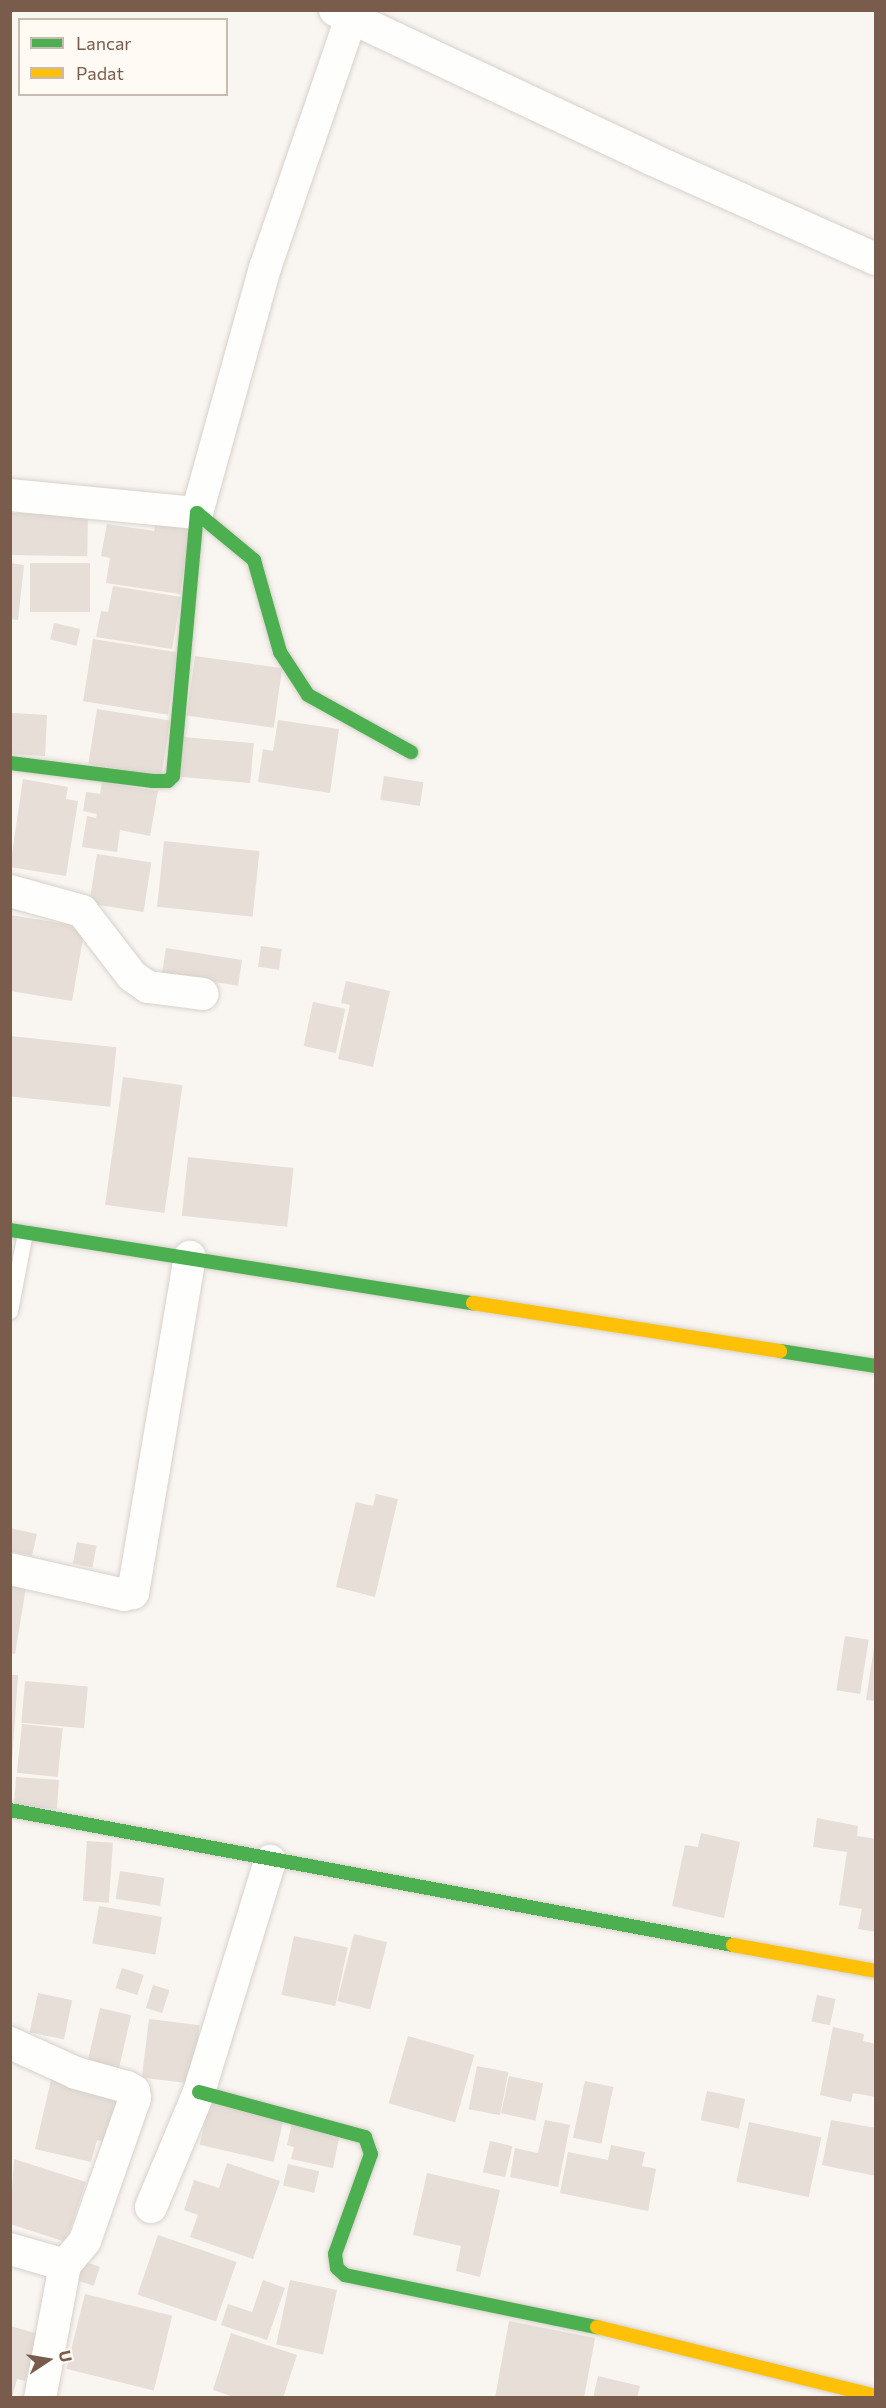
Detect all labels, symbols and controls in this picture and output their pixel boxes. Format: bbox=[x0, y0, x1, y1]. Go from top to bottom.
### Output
legend bbox=[18, 18, 228, 96]
text: Lancar bbox=[76, 32, 132, 54]
text: Padat bbox=[76, 62, 124, 84]
north arrow bbox=[18, 2330, 78, 2390]
text: U bbox=[56, 2348, 77, 2364]

